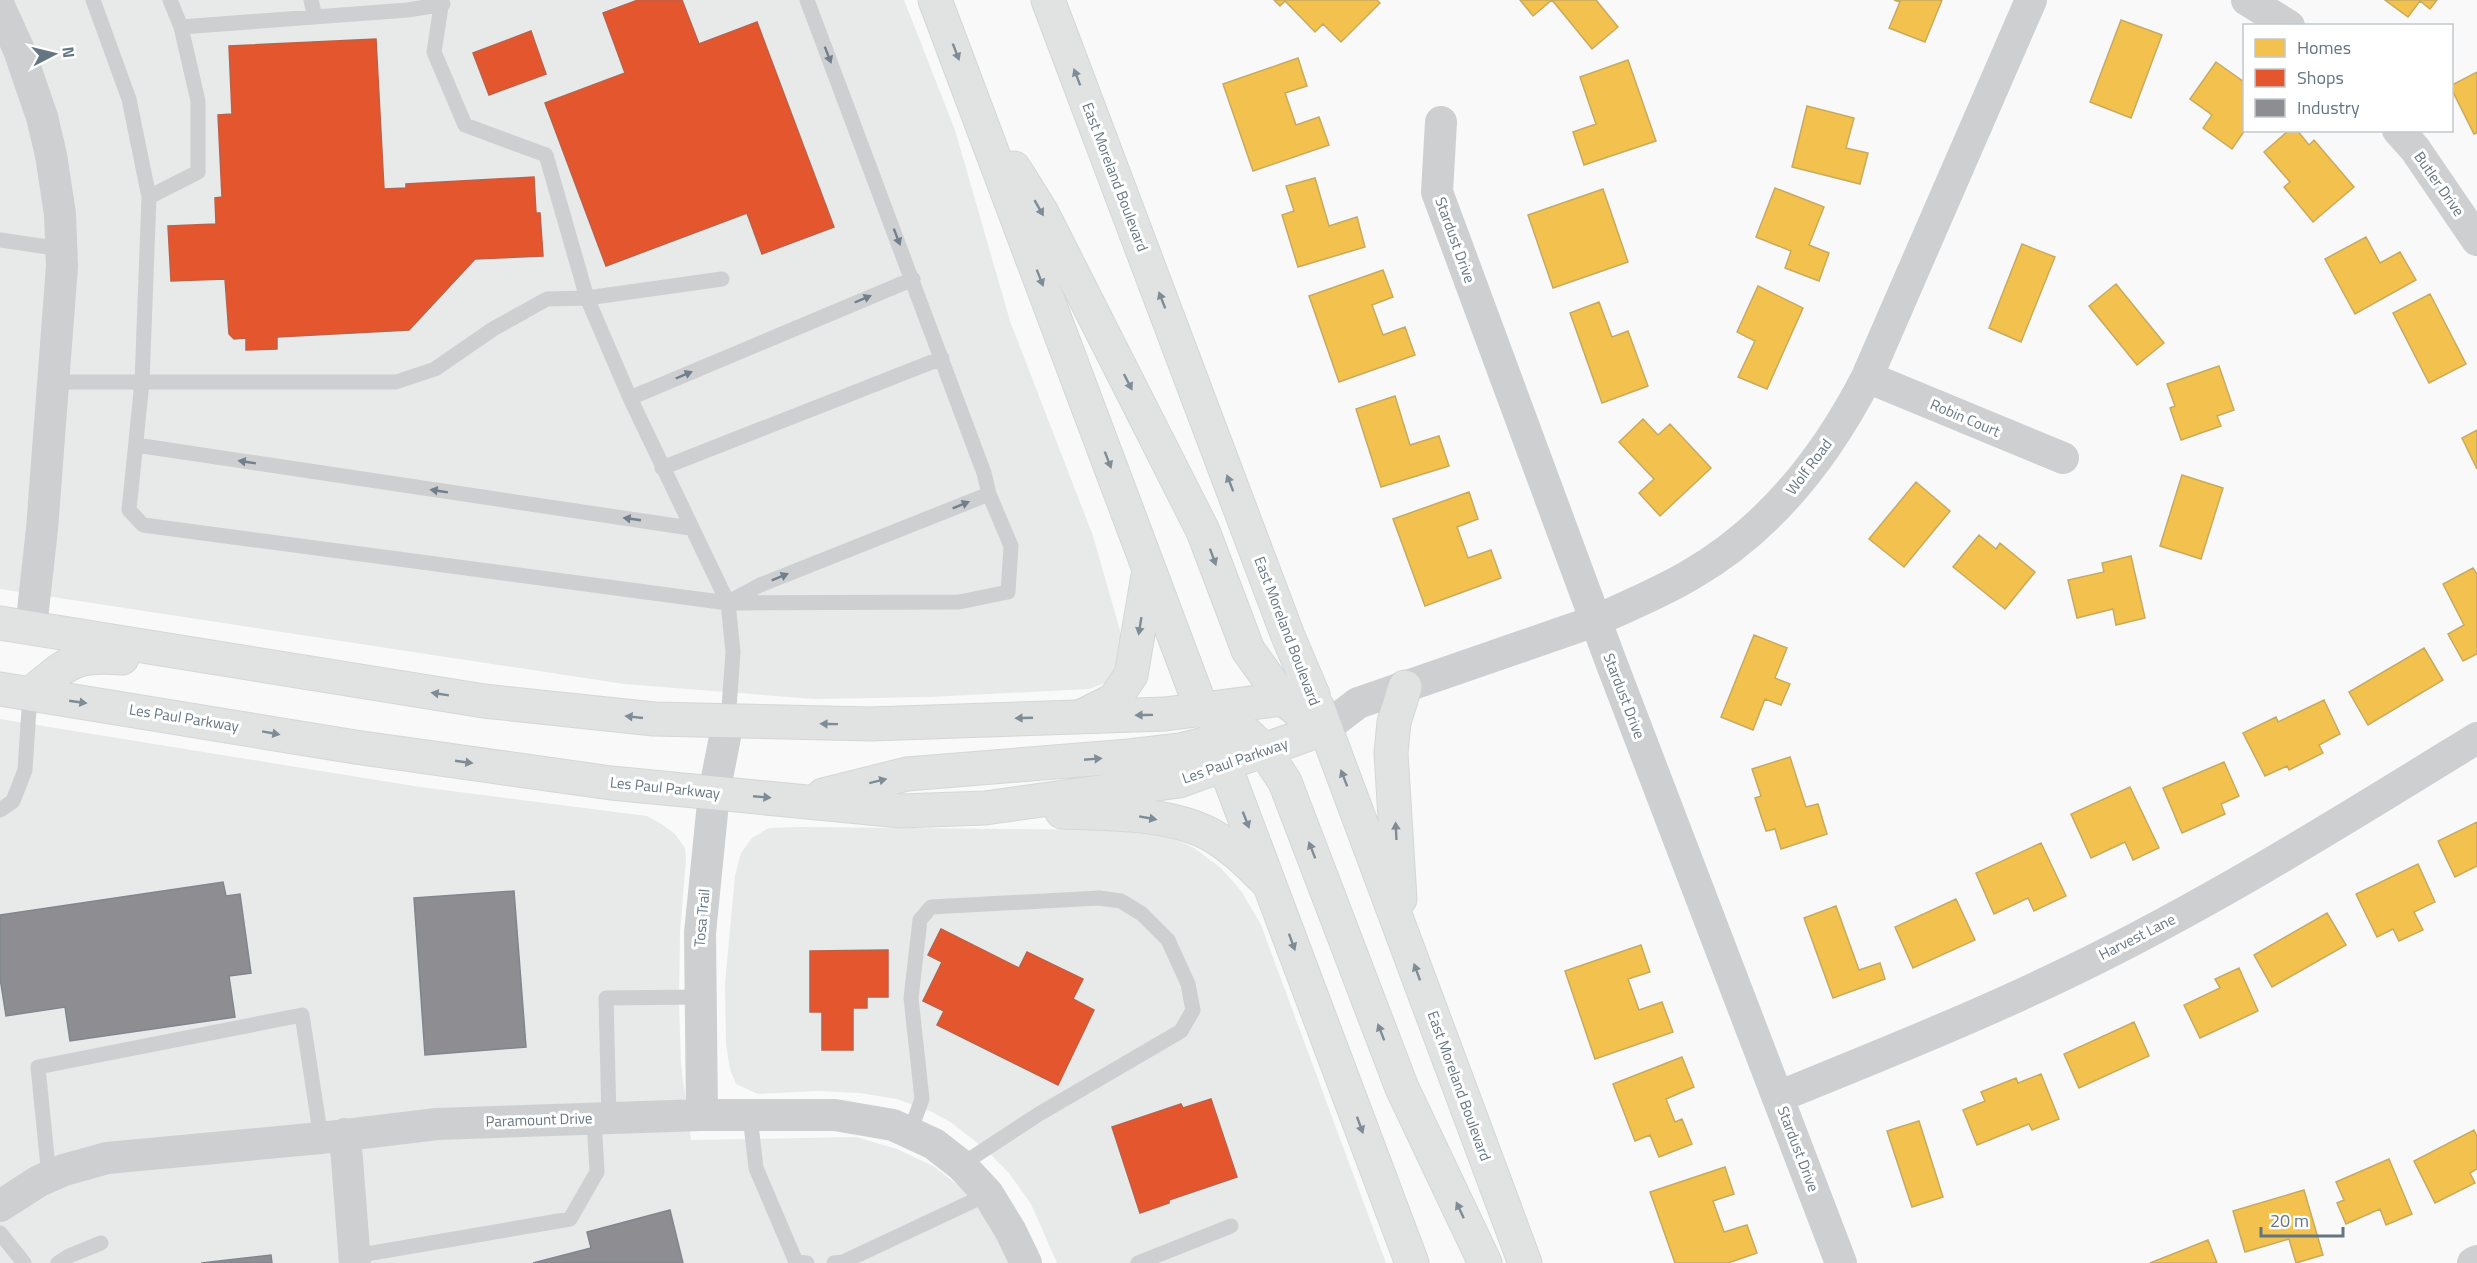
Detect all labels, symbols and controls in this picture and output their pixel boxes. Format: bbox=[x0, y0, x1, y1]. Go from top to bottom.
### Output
north arrow bbox=[24, 24, 84, 84]
legend bbox=[2243, 24, 2453, 132]
text: Homes bbox=[2297, 34, 2351, 61]
one-way arrow bbox=[951, 44, 961, 62]
text: N bbox=[56, 45, 81, 59]
one-way arrow bbox=[823, 46, 833, 64]
text: Shops bbox=[2297, 64, 2344, 91]
one-way arrow bbox=[1072, 68, 1081, 86]
text: Industry bbox=[2297, 94, 2360, 121]
street label: East Moreland Boulevard bbox=[1076, 99, 1155, 255]
street label: Butler Drive bbox=[2409, 146, 2470, 221]
street label: Stardust Drive bbox=[1429, 194, 1482, 286]
one-way arrow bbox=[1034, 200, 1044, 217]
one-way arrow bbox=[892, 228, 902, 246]
one-way arrow bbox=[1035, 269, 1045, 287]
one-way arrow bbox=[1157, 291, 1166, 309]
one-way arrow bbox=[854, 293, 872, 303]
one-way arrow bbox=[675, 370, 693, 380]
one-way arrow bbox=[1123, 374, 1133, 391]
street label: Robin Court bbox=[1927, 393, 2004, 443]
street label: Wolf Road bbox=[1780, 434, 1837, 500]
one-way arrow bbox=[1104, 451, 1113, 469]
one-way arrow bbox=[237, 457, 256, 466]
one-way arrow bbox=[1225, 474, 1235, 492]
one-way arrow bbox=[430, 487, 449, 496]
one-way arrow bbox=[952, 500, 970, 509]
one-way arrow bbox=[623, 515, 642, 524]
one-way arrow bbox=[1209, 548, 1218, 566]
street label: East Moreland Boulevard bbox=[1248, 553, 1327, 709]
one-way arrow bbox=[771, 572, 789, 581]
one-way arrow bbox=[1135, 617, 1144, 636]
street label: Stardust Drive bbox=[1598, 650, 1651, 742]
one-way arrow bbox=[431, 690, 450, 699]
one-way arrow bbox=[69, 697, 88, 706]
street label: Les Paul Parkway bbox=[128, 697, 241, 738]
one-way arrow bbox=[1135, 710, 1154, 720]
one-way arrow bbox=[624, 712, 643, 722]
one-way arrow bbox=[1014, 714, 1033, 723]
one-way arrow bbox=[819, 719, 838, 729]
one-way arrow bbox=[262, 728, 281, 737]
street label: Les Paul Parkway bbox=[1179, 732, 1291, 789]
one-way arrow bbox=[1083, 754, 1102, 764]
one-way arrow bbox=[454, 758, 473, 767]
one-way arrow bbox=[1339, 769, 1348, 787]
street label: Les Paul Parkway bbox=[609, 770, 721, 805]
one-way arrow bbox=[869, 775, 887, 785]
one-way arrow bbox=[752, 792, 771, 802]
one-way arrow bbox=[1241, 811, 1251, 829]
one-way arrow bbox=[1139, 814, 1158, 823]
one-way arrow bbox=[1392, 821, 1401, 840]
one-way arrow bbox=[1307, 840, 1317, 858]
street label: Tosa Trail bbox=[688, 888, 715, 948]
street label: Harvest Lane bbox=[2094, 907, 2179, 966]
one-way arrow bbox=[1288, 933, 1298, 951]
one-way arrow bbox=[1411, 963, 1421, 981]
street label: East Moreland Boulevard bbox=[1422, 1008, 1497, 1164]
one-way arrow bbox=[1376, 1023, 1385, 1041]
street label: Stardust Drive bbox=[1772, 1103, 1825, 1195]
street label: Paramount Drive bbox=[485, 1106, 593, 1133]
one-way arrow bbox=[1356, 1116, 1366, 1134]
scale bar bbox=[2261, 1200, 2344, 1238]
one-way arrow bbox=[1455, 1202, 1464, 1219]
text: 20 m bbox=[2270, 1207, 2309, 1234]

